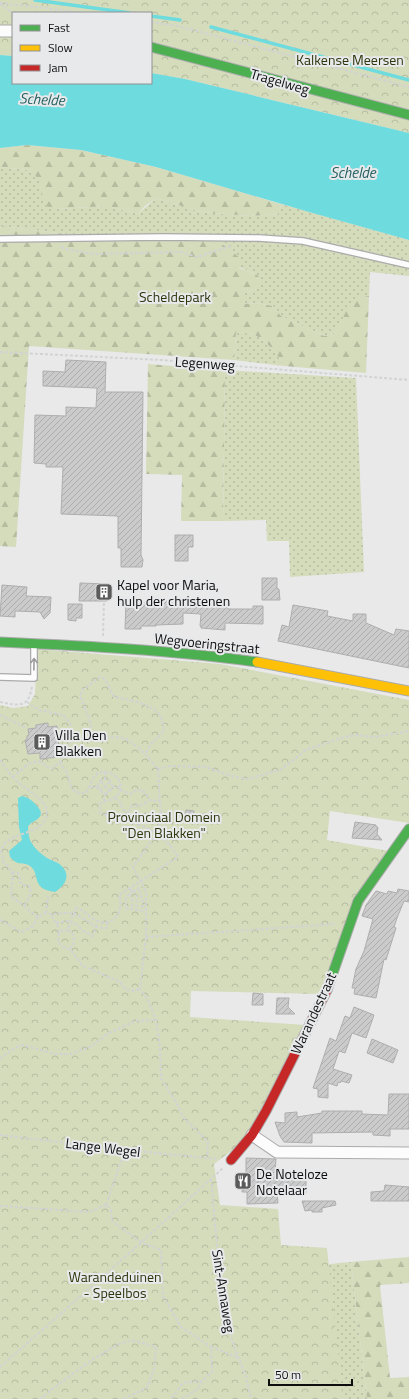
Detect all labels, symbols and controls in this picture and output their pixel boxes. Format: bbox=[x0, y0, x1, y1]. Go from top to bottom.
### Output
legend bbox=[12, 12, 152, 84]
text: Fast bbox=[48, 18, 71, 37]
text: Slow bbox=[48, 38, 73, 57]
park label: Kalkense Meersen bbox=[296, 49, 404, 70]
text: Jam bbox=[48, 58, 68, 77]
street label: Tragelweg bbox=[248, 63, 312, 99]
water label: Schelde bbox=[19, 86, 66, 112]
water label: Schelde bbox=[330, 161, 377, 184]
park label: Scheldepark bbox=[139, 286, 211, 307]
street label: Legenweg bbox=[174, 350, 236, 376]
place label: Kapel voor Maria, hulp der christenen bbox=[117, 574, 230, 611]
building icon: Kapel voor Maria, hulp der christenen bbox=[94, 582, 114, 602]
street label: Wegvoeringstraat bbox=[154, 627, 261, 659]
one-way arrow bbox=[30, 658, 38, 671]
place label: Villa Den Blakken bbox=[55, 724, 106, 761]
building icon: Villa Den Blakken bbox=[32, 732, 52, 752]
park label: Provinciaal Domein "Den Blakken" bbox=[108, 806, 220, 843]
street label: Warandestraat bbox=[285, 968, 341, 1057]
street label: Lange Wegel bbox=[64, 1132, 142, 1162]
place label: De Noteloze Notelaar bbox=[256, 1163, 328, 1200]
restaurant icon: De Noteloze Notelaar bbox=[233, 1171, 253, 1191]
street label: Sint-Annaweg bbox=[207, 1248, 241, 1334]
park label: Warandeduinen - Speelbos bbox=[68, 1266, 162, 1303]
scale bar bbox=[269, 1361, 352, 1387]
text: 50 m bbox=[275, 1365, 301, 1384]

